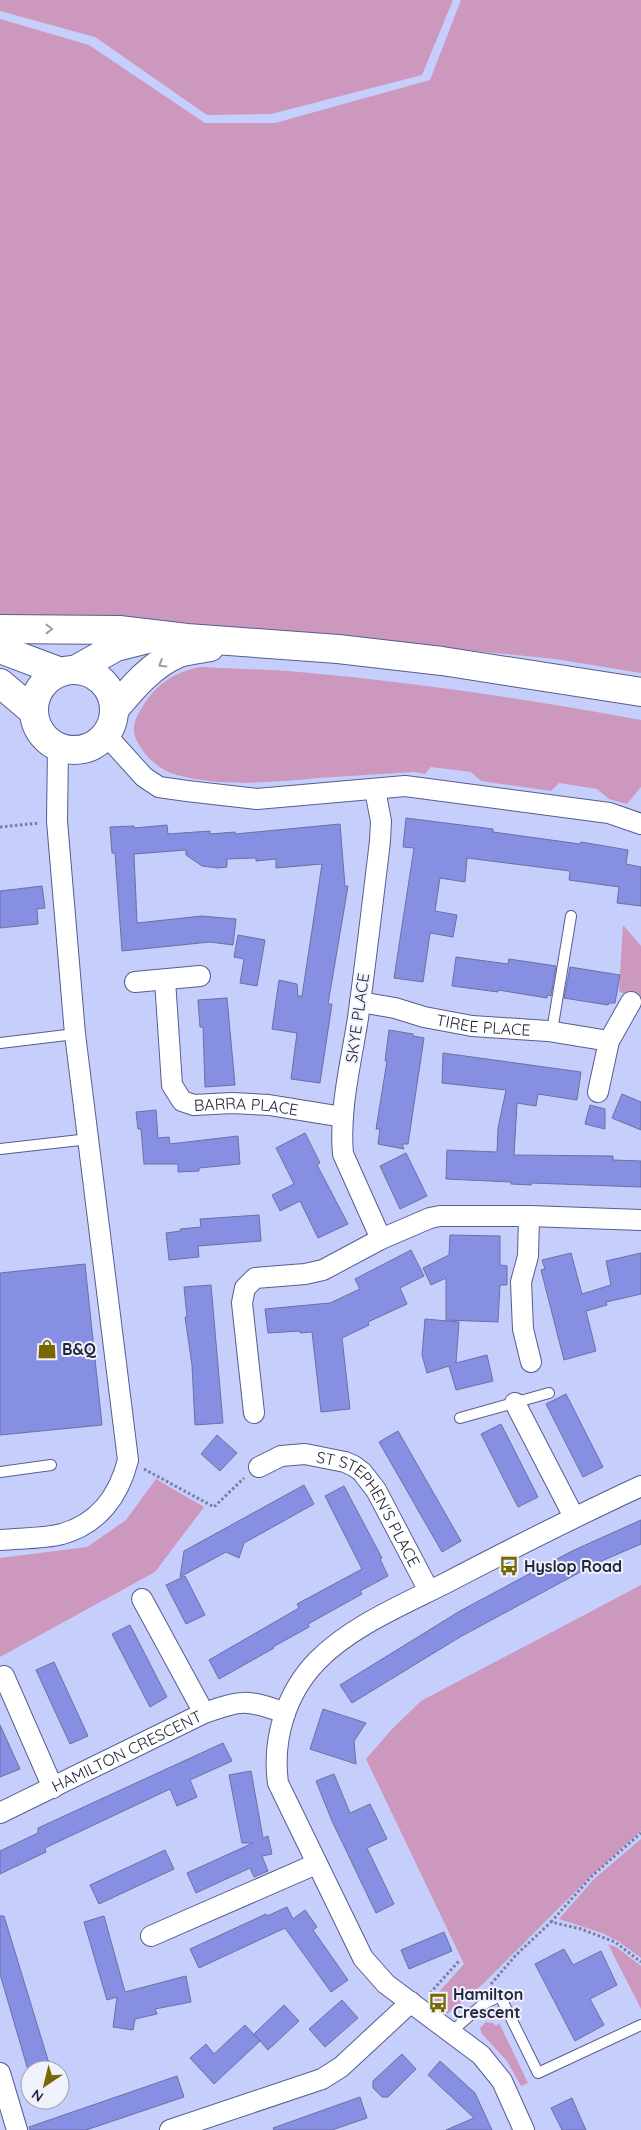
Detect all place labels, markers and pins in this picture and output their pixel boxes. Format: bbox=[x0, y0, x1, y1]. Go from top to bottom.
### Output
shop icon: B&Q bbox=[36, 1338, 58, 1360]
place label: B&Q bbox=[62, 1339, 97, 1359]
bus stop icon: Hyslop Road bbox=[498, 1555, 520, 1577]
place label: Hyslop Road bbox=[524, 1556, 622, 1576]
place label: Hamilton Crescent bbox=[453, 1984, 523, 2022]
bus stop icon: Hamilton Crescent bbox=[427, 1992, 449, 2014]

